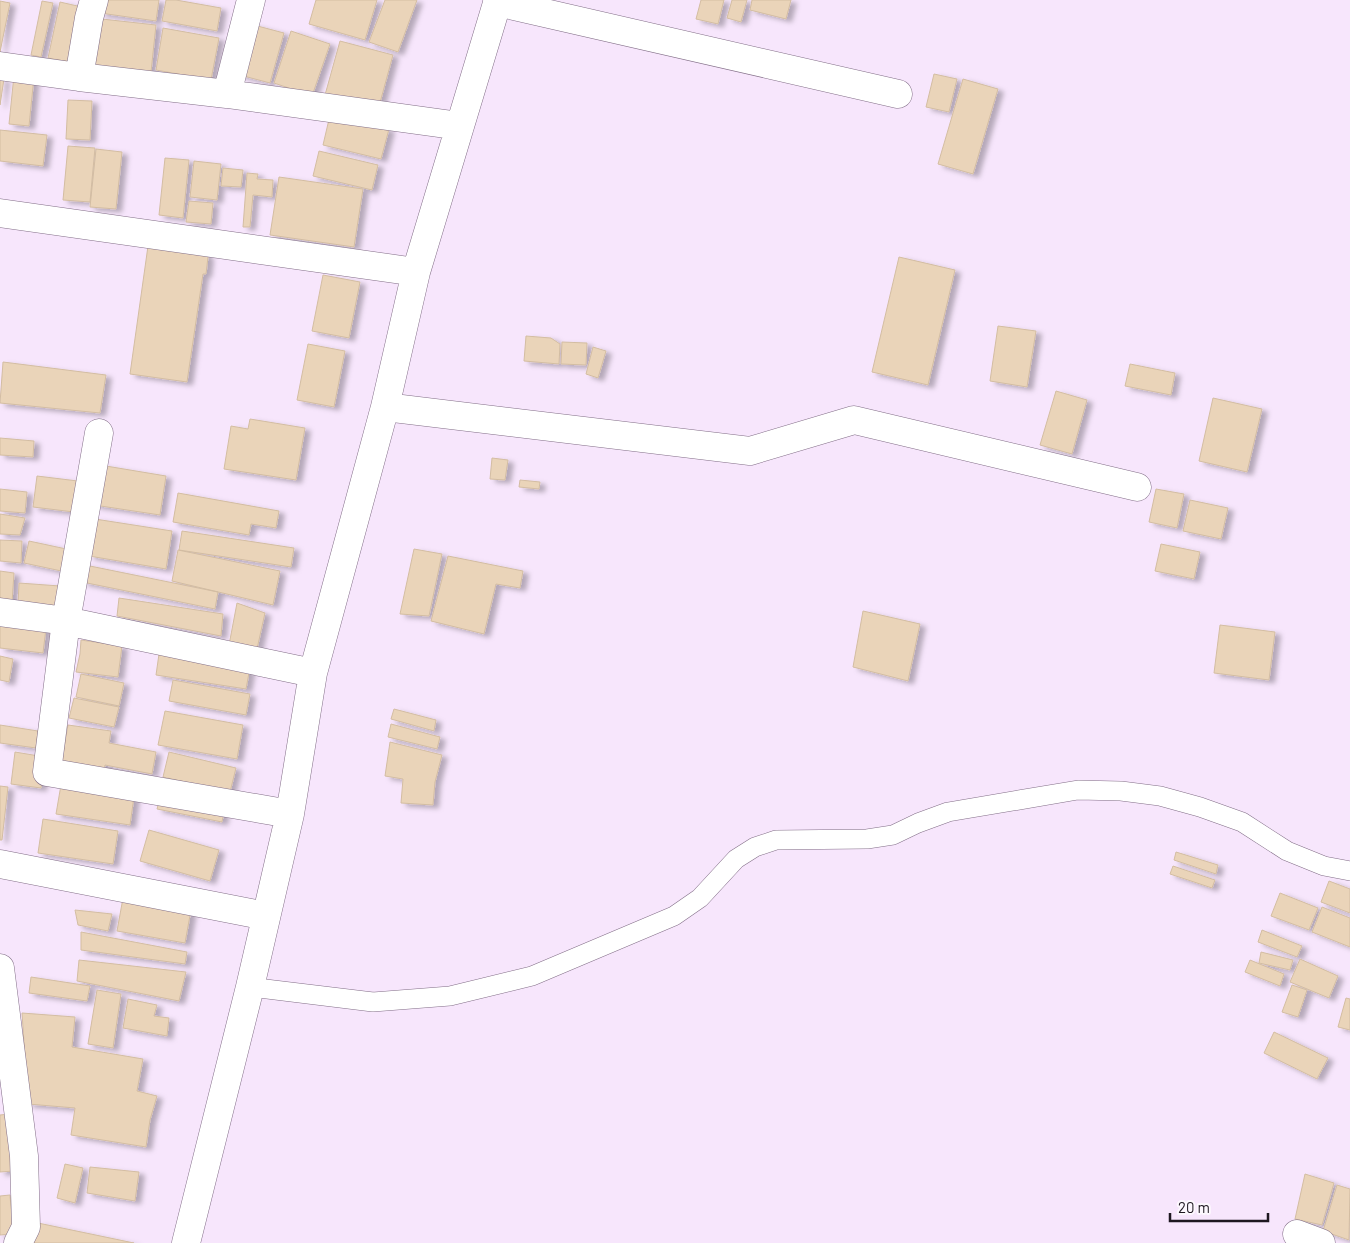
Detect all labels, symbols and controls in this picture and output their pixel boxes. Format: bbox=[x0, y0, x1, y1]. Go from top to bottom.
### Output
scale bar bbox=[1170, 1190, 1268, 1222]
text: 20 m bbox=[1178, 1198, 1210, 1216]

